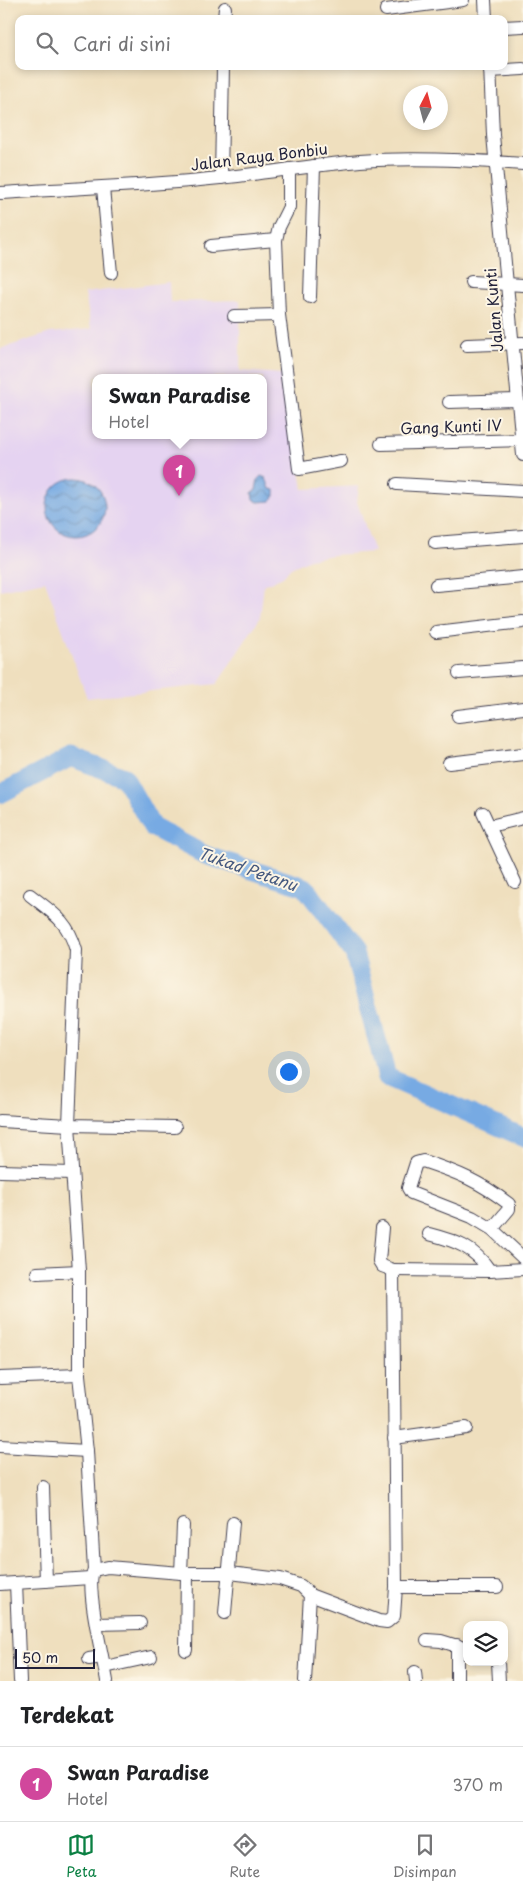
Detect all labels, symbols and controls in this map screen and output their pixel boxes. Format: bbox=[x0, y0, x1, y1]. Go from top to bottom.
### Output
search box bbox=[15, 15, 508, 70]
icon: search bbox=[33, 29, 61, 57]
text: Cari di sini bbox=[73, 29, 171, 57]
north arrow bbox=[403, 85, 448, 130]
street label: Jalan Raya Bonbiu bbox=[189, 136, 329, 176]
street label: Jalan Kunti bbox=[478, 267, 508, 353]
popup bbox=[92, 374, 267, 439]
text: Swan Paradise bbox=[108, 381, 251, 409]
text: Hotel bbox=[108, 409, 149, 433]
street label: Gang Kunti IV bbox=[400, 413, 502, 439]
pin: 1 bbox=[163, 455, 195, 496]
water label: Tukad Petanu bbox=[195, 840, 302, 896]
your location bbox=[276, 1059, 302, 1085]
map controls bbox=[463, 1621, 508, 1666]
button: layers bbox=[463, 1621, 508, 1666]
scale bar bbox=[15, 1646, 95, 1669]
text: 50 m bbox=[22, 1647, 58, 1668]
text: Terdekat bbox=[20, 1698, 114, 1730]
text: Swan Paradise bbox=[67, 1758, 209, 1786]
text: 1 bbox=[32, 1772, 40, 1796]
text: 370 m bbox=[453, 1772, 503, 1796]
text: Hotel bbox=[67, 1786, 108, 1810]
tab: Peta bbox=[66, 1831, 96, 1882]
tab: Rute bbox=[229, 1831, 260, 1882]
tab: Disimpan bbox=[393, 1831, 457, 1882]

